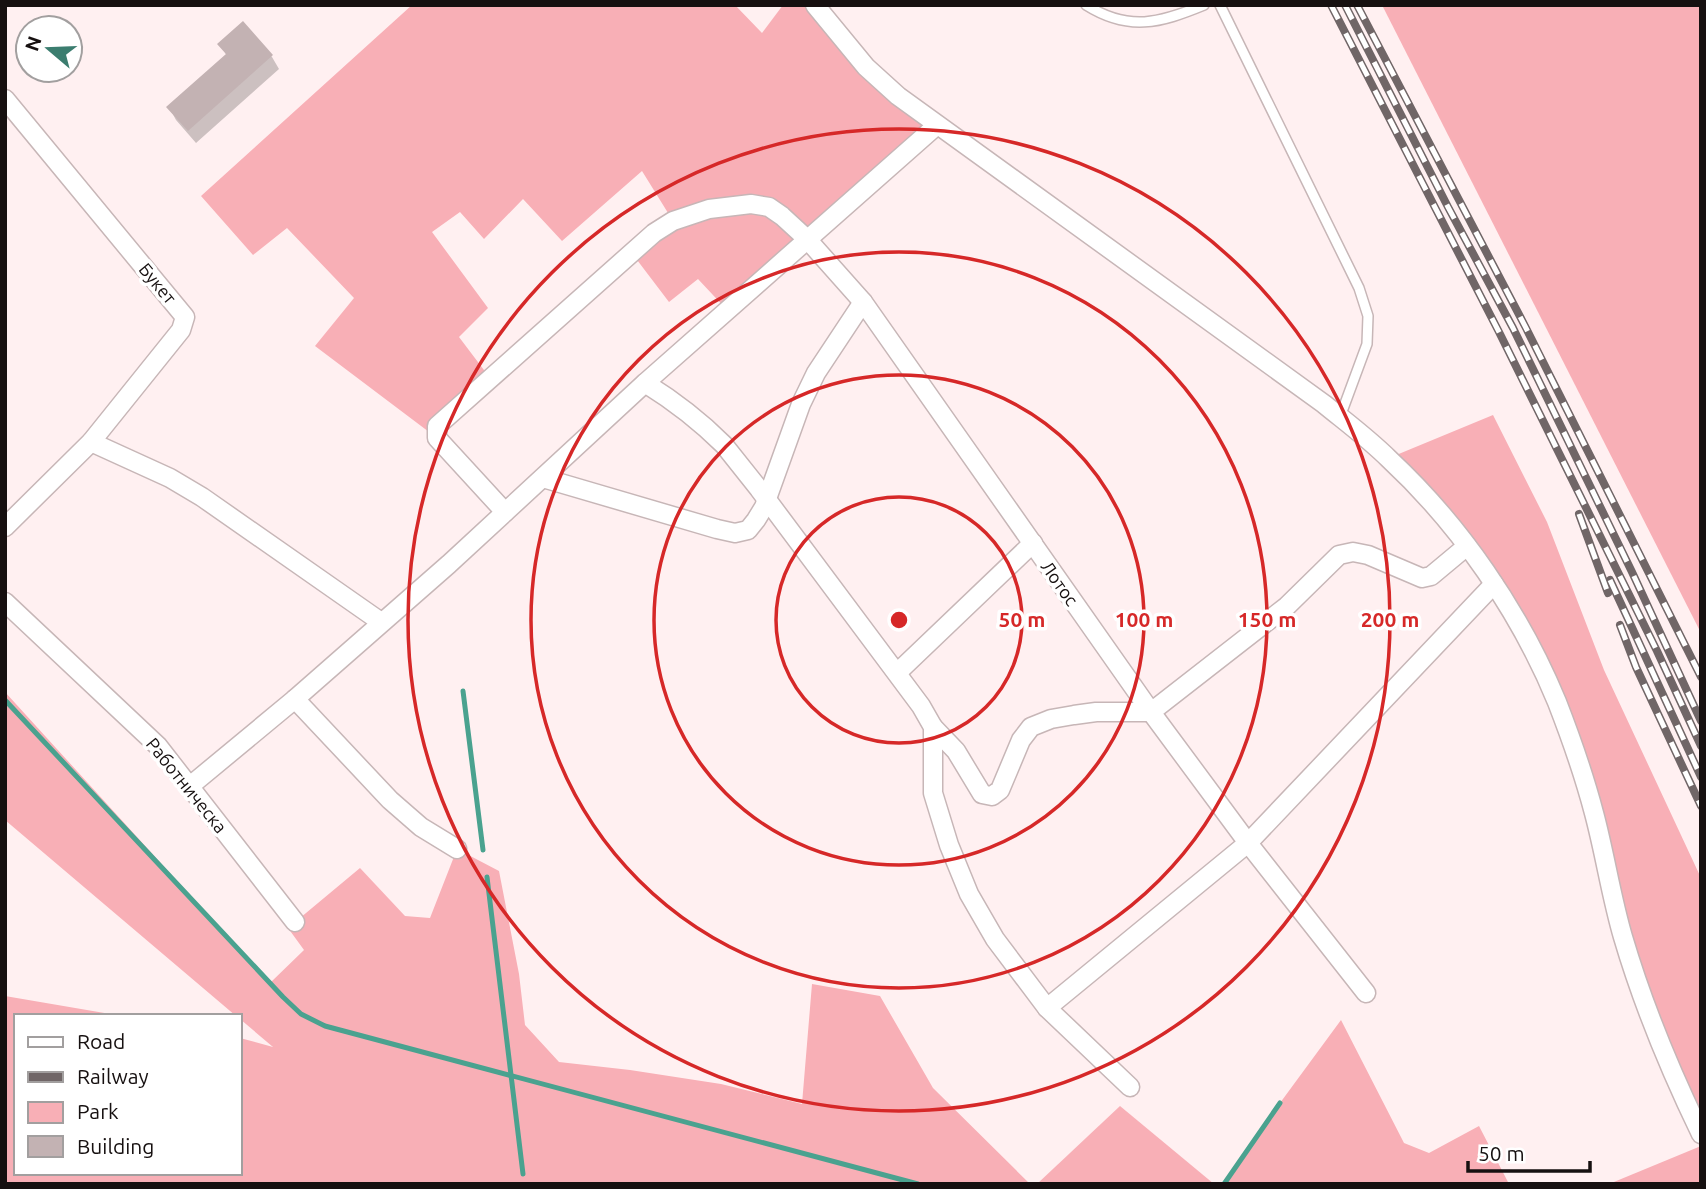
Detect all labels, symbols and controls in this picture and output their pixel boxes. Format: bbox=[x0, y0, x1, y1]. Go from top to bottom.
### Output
north arrow bbox=[14, 14, 84, 84]
text: N bbox=[20, 33, 46, 54]
street label: Букет bbox=[135, 259, 181, 307]
street label: Лотос bbox=[1038, 557, 1082, 609]
text: 50 m bbox=[999, 607, 1045, 631]
text: 100 m bbox=[1115, 607, 1173, 631]
text: 150 m bbox=[1238, 607, 1296, 631]
text: 200 m bbox=[1361, 607, 1419, 631]
centre of rings bbox=[887, 608, 911, 632]
street label: Работническа bbox=[143, 734, 231, 836]
legend bbox=[14, 1014, 242, 1175]
text: Road bbox=[77, 1029, 125, 1053]
text: Railway bbox=[77, 1064, 149, 1088]
text: Park bbox=[77, 1099, 119, 1123]
scale bar bbox=[1468, 1130, 1590, 1174]
text: Building bbox=[77, 1134, 154, 1158]
text: 50 m bbox=[1478, 1141, 1525, 1165]

